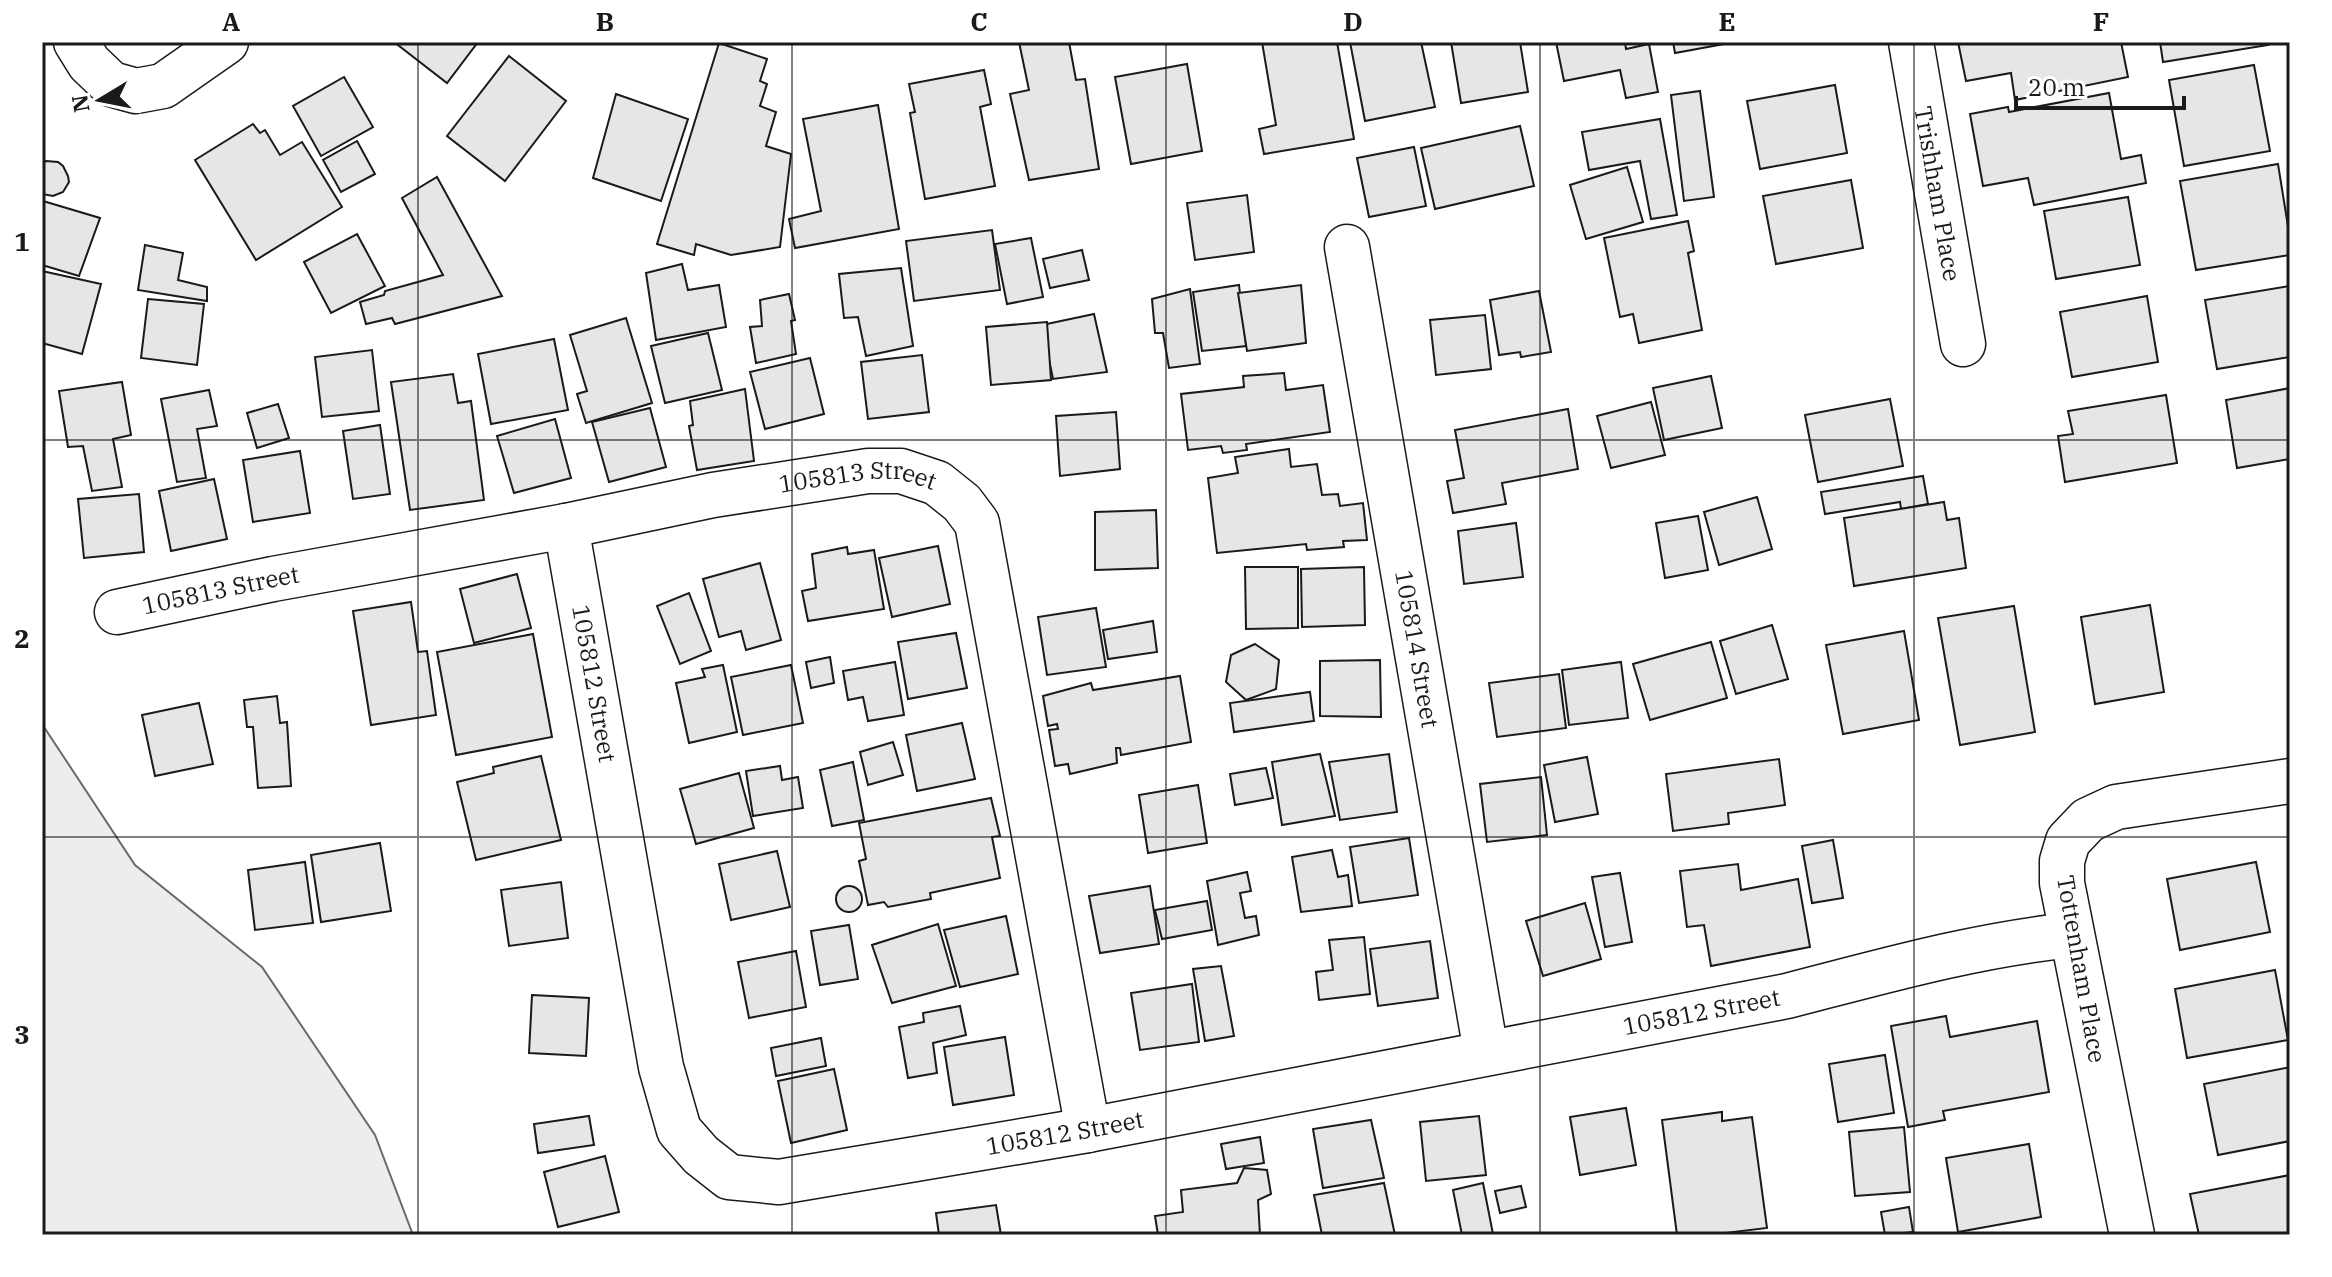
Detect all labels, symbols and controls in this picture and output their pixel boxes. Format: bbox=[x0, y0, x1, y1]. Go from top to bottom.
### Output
text: A bbox=[222, 4, 240, 38]
text: B bbox=[596, 4, 614, 38]
text: C bbox=[970, 4, 988, 38]
text: D bbox=[1343, 4, 1363, 38]
text: E bbox=[1718, 4, 1736, 38]
text: F bbox=[2093, 4, 2109, 38]
north arrow bbox=[60, 60, 140, 140]
scale bar bbox=[2016, 60, 2184, 110]
text: 20 m bbox=[2028, 71, 2085, 103]
text: N bbox=[64, 92, 96, 115]
street label: Trishham Place bbox=[1907, 104, 1969, 284]
text: 1 bbox=[14, 224, 30, 258]
street label: 105813 Street bbox=[776, 454, 941, 500]
street label: 105813 Street bbox=[139, 558, 302, 621]
street label: 105814 Street bbox=[1388, 568, 1447, 730]
street label: 105812 Street bbox=[565, 602, 624, 765]
text: 2 bbox=[14, 621, 30, 655]
street label: Tottenham Place bbox=[2050, 873, 2114, 1065]
street label: 105812 Street bbox=[1620, 981, 1783, 1042]
text: 3 bbox=[14, 1017, 30, 1051]
street label: 105812 Street bbox=[984, 1103, 1146, 1162]

